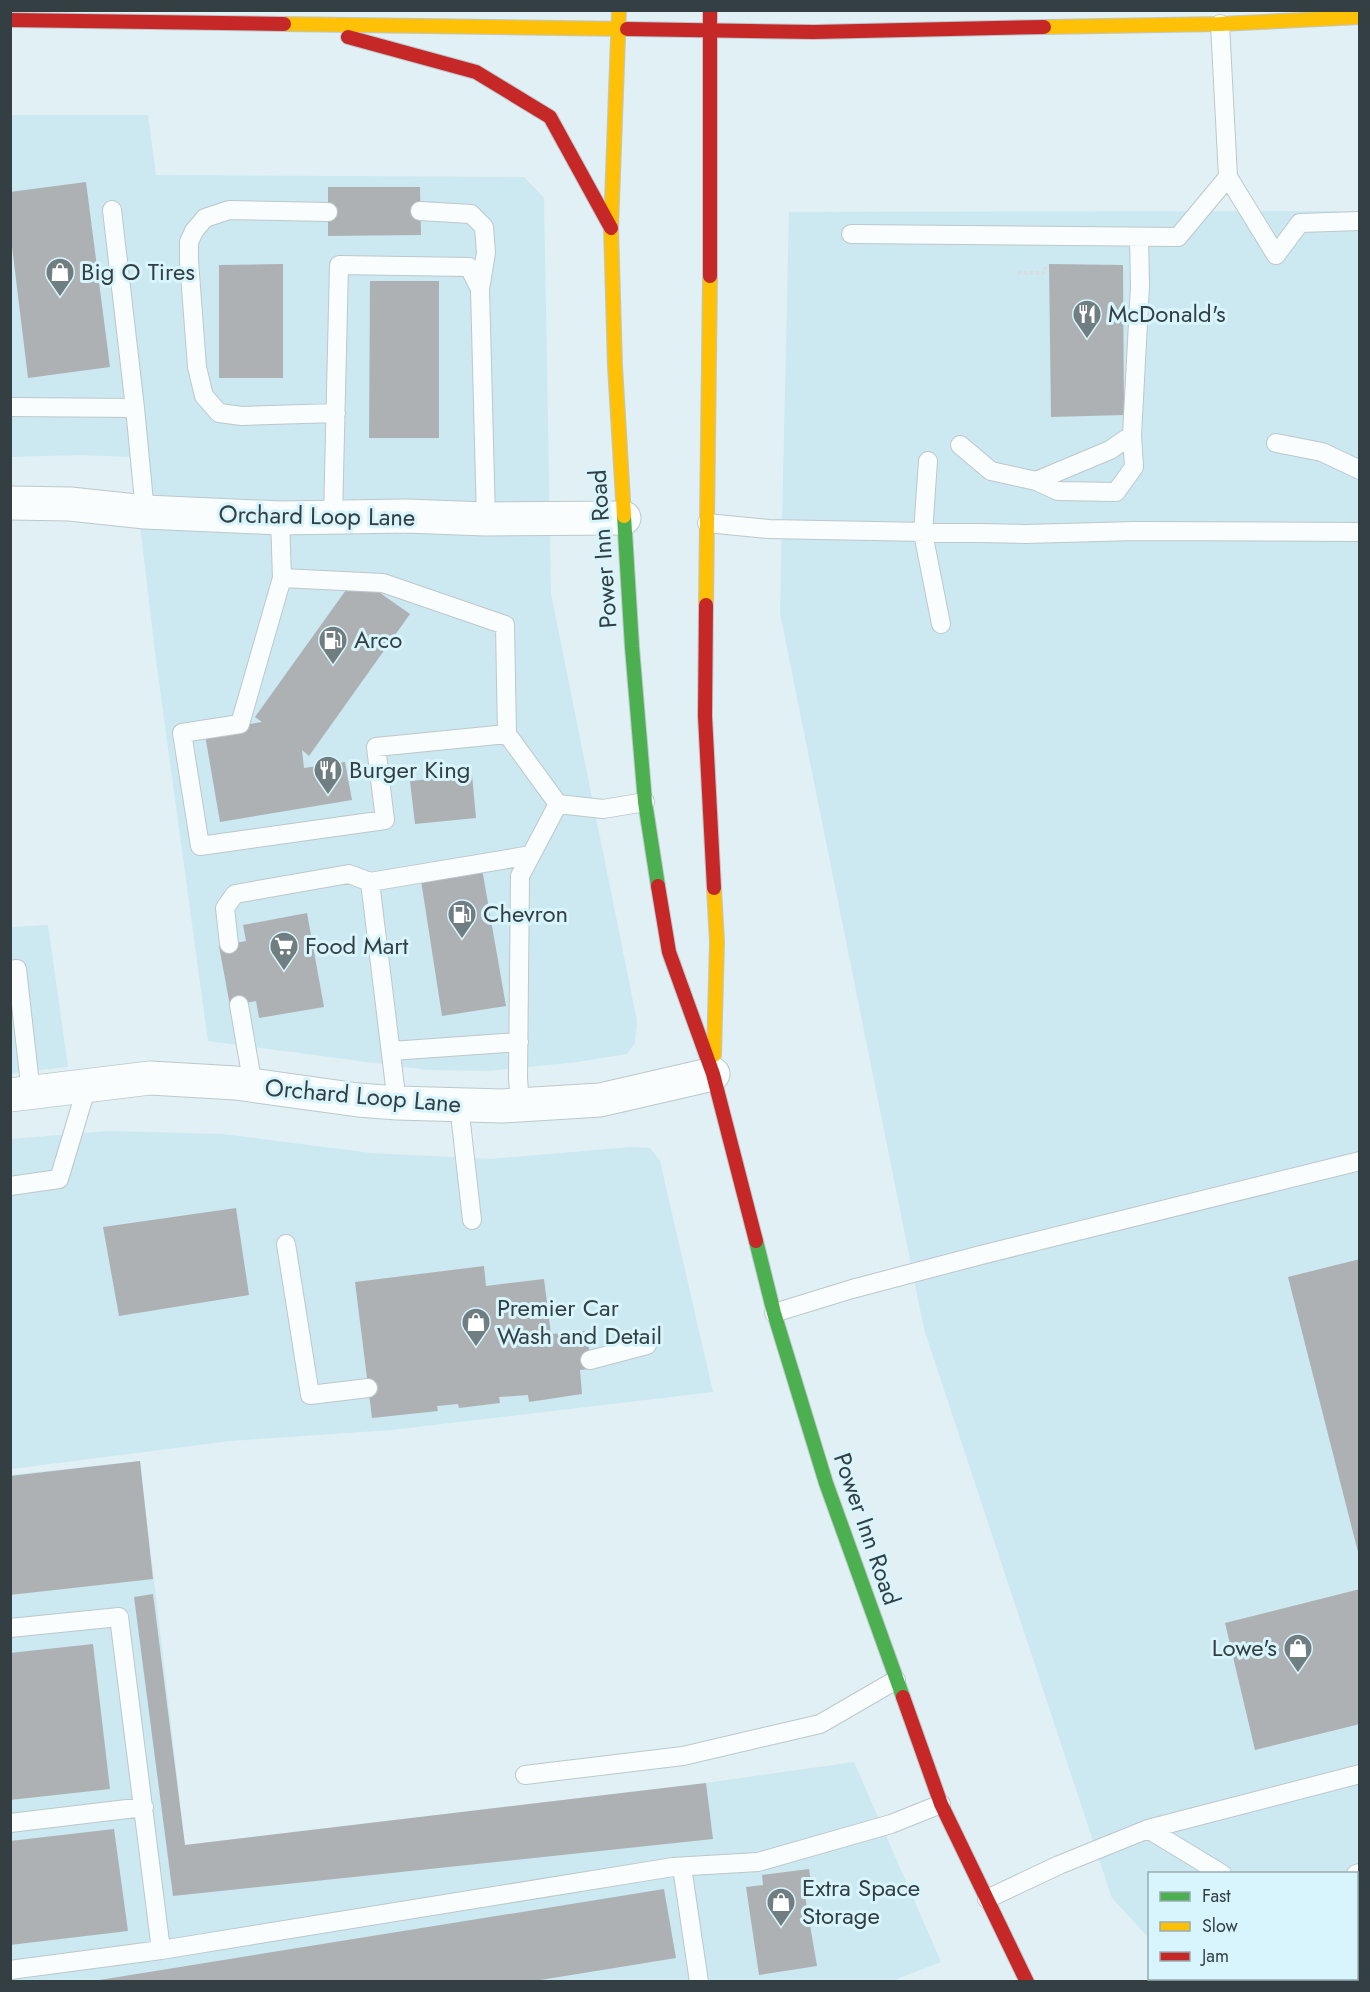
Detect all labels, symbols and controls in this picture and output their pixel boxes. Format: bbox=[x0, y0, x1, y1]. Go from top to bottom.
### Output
place label: Big O Tires bbox=[81, 254, 195, 289]
shop icon: Big O Tires bbox=[44, 256, 76, 298]
place label: McDonald's bbox=[1108, 296, 1226, 331]
restaurant icon: McDonald's bbox=[1071, 298, 1103, 340]
street label: Power Inn Road bbox=[579, 469, 626, 630]
street label: Orchard Loop Lane bbox=[218, 496, 416, 535]
place label: Arco bbox=[354, 622, 402, 657]
fuel station icon: Arco bbox=[317, 624, 349, 666]
place label: Burger King bbox=[349, 752, 470, 787]
restaurant icon: Burger King bbox=[312, 754, 344, 796]
place label: Chevron bbox=[483, 896, 568, 931]
fuel station icon: Chevron bbox=[446, 898, 478, 940]
place label: Food Mart bbox=[305, 928, 409, 963]
supermarket icon: Food Mart bbox=[268, 930, 300, 972]
street label: Orchard Loop Lane bbox=[264, 1069, 463, 1122]
place label: Premier Car Wash and Detail bbox=[497, 1290, 662, 1353]
shop icon: Premier Car Wash and Detail bbox=[460, 1306, 492, 1348]
street label: Power Inn Road bbox=[825, 1448, 910, 1610]
place label: Lowe's bbox=[1212, 1630, 1277, 1665]
shop icon: Lowe's bbox=[1282, 1632, 1314, 1674]
place label: Extra Space Storage bbox=[802, 1870, 920, 1933]
legend bbox=[1148, 1872, 1358, 1980]
text: Fast bbox=[1202, 1883, 1231, 1909]
shop icon: Extra Space Storage bbox=[765, 1886, 797, 1928]
text: Slow bbox=[1202, 1913, 1239, 1939]
text: Jam bbox=[1200, 1943, 1229, 1969]

